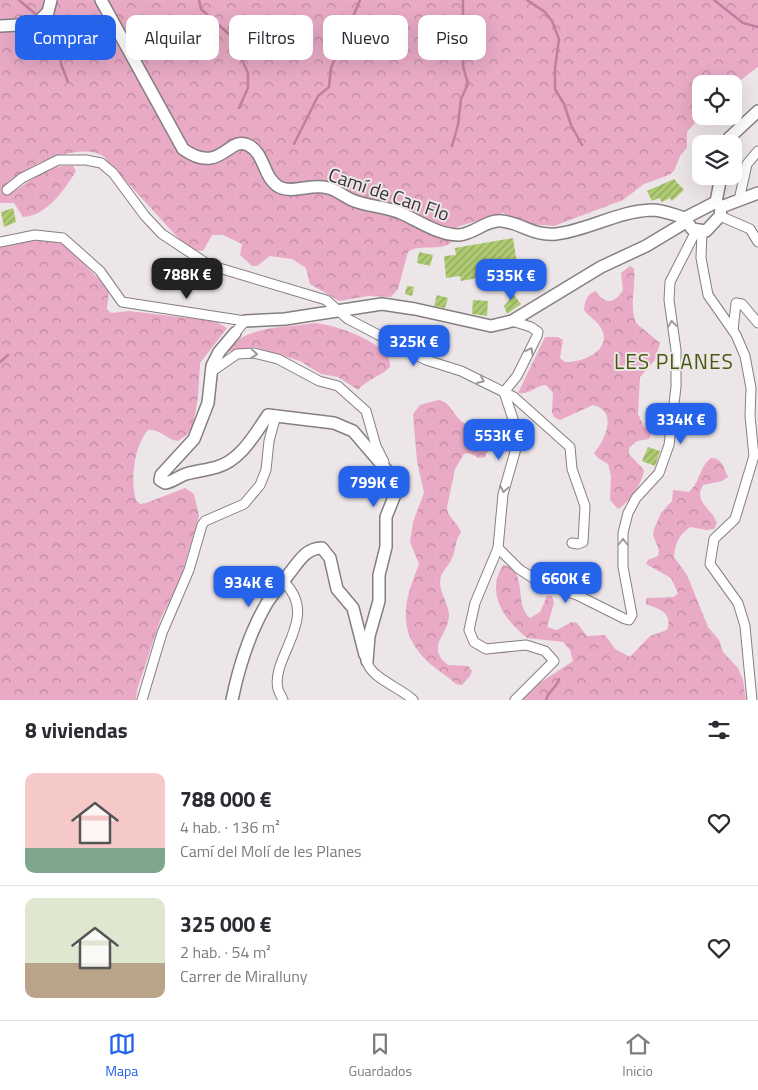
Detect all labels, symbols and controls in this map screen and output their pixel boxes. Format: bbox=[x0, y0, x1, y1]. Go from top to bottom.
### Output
chip: Comprar bbox=[15, 15, 116, 60]
chip: Alquilar bbox=[126, 15, 219, 60]
chip: Filtros bbox=[229, 15, 313, 60]
chip: Nuevo bbox=[323, 15, 408, 60]
chip: Piso bbox=[418, 15, 486, 60]
map controls bbox=[692, 75, 742, 185]
button: locate bbox=[692, 75, 742, 125]
button: layers bbox=[692, 135, 742, 185]
street label: Camí de Can Flo bbox=[325, 159, 454, 228]
pin: 788K € bbox=[146, 258, 228, 300]
pin: 535K € bbox=[470, 258, 552, 301]
text: 788K € bbox=[163, 262, 211, 286]
text: 535K € bbox=[487, 263, 535, 287]
one-way arrow bbox=[668, 319, 678, 328]
pin: 325K € bbox=[373, 324, 455, 367]
text: 325K € bbox=[390, 329, 438, 353]
district label: LES PLANES bbox=[614, 345, 734, 377]
one-way arrow bbox=[524, 347, 535, 356]
one-way arrow bbox=[250, 348, 258, 359]
one-way arrow bbox=[476, 374, 485, 385]
pin: 334K € bbox=[640, 402, 722, 445]
text: 334K € bbox=[657, 407, 705, 431]
pin: 553K € bbox=[458, 418, 540, 461]
text: 553K € bbox=[475, 423, 523, 447]
pin: 799K € bbox=[333, 466, 415, 508]
text: 799K € bbox=[350, 470, 398, 494]
one-way arrow bbox=[499, 484, 509, 493]
one-way arrow bbox=[618, 538, 628, 546]
pin: 660K € bbox=[525, 562, 607, 604]
pin: 934K € bbox=[208, 566, 290, 608]
text: 660K € bbox=[542, 566, 590, 590]
text: 934K € bbox=[225, 570, 273, 594]
text: 8 viviendas bbox=[25, 714, 128, 746]
icon: filters bbox=[705, 716, 733, 744]
text: 788 000 € bbox=[180, 783, 272, 815]
icon: home bbox=[65, 793, 125, 853]
icon: heart bbox=[705, 809, 733, 837]
text: 4 hab. · 136 m² bbox=[180, 815, 280, 839]
text: Camí del Molí de les Planes bbox=[180, 839, 362, 863]
text: 325 000 € bbox=[180, 908, 272, 940]
icon: home bbox=[65, 918, 125, 978]
icon: heart bbox=[705, 934, 733, 962]
text: 2 hab. · 54 m² bbox=[180, 940, 271, 964]
text: Carrer de Miralluny bbox=[180, 964, 307, 988]
tab: Mapa bbox=[105, 1030, 138, 1081]
tab: Guardados bbox=[349, 1030, 412, 1081]
tab: Inicio bbox=[622, 1030, 653, 1081]

